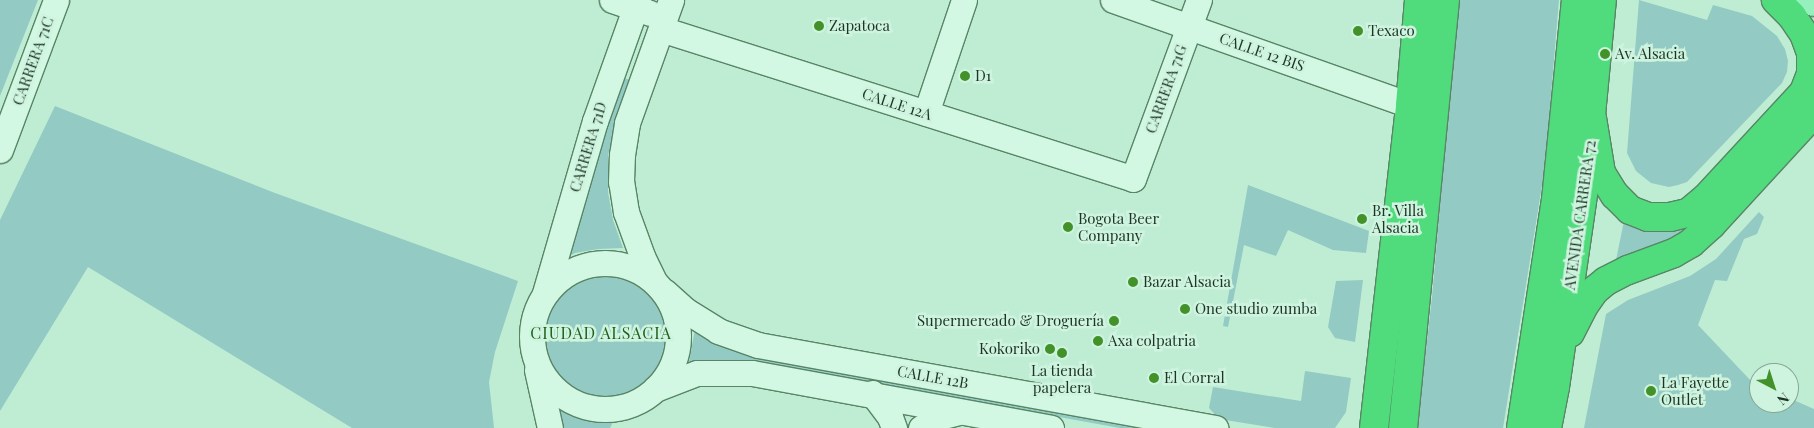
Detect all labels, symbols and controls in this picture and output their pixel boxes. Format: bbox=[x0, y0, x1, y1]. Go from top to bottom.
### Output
street label: CARRERA 71C bbox=[9, 14, 57, 108]
place label: Zapatoca bbox=[829, 17, 890, 35]
marker: Zapatoca bbox=[813, 20, 825, 32]
place label: Texaco bbox=[1368, 22, 1415, 40]
marker: Texaco bbox=[1352, 25, 1364, 37]
street label: CALLE 12 BIS bbox=[1217, 29, 1307, 75]
street label: CARRERA 71G bbox=[1142, 42, 1190, 136]
place label: Av. Alsacia bbox=[1615, 45, 1686, 63]
marker: Av. Alsacia bbox=[1599, 48, 1611, 60]
place label: D1 bbox=[975, 67, 991, 85]
marker: D1 bbox=[959, 70, 971, 82]
street label: CALLE 12A bbox=[860, 84, 934, 124]
street label: CARRERA 71D bbox=[566, 100, 610, 194]
street label: AVENIDA CARRERA 72 bbox=[1561, 139, 1599, 291]
place label: Br. Villa Alsacia bbox=[1372, 201, 1424, 236]
place label: Bogota Beer Company bbox=[1078, 209, 1159, 244]
marker: Br. Villa Alsacia bbox=[1356, 213, 1368, 225]
marker: Bogota Beer Company bbox=[1062, 221, 1074, 233]
place label: Bazar Alsacia bbox=[1143, 273, 1232, 291]
marker: Bazar Alsacia bbox=[1127, 276, 1139, 288]
place label: One studio zumba bbox=[1195, 300, 1317, 318]
marker: One studio zumba bbox=[1179, 303, 1191, 315]
place label: Supermercado & Droguería bbox=[917, 312, 1104, 330]
marker: Supermercado & Droguería bbox=[1108, 315, 1120, 327]
district label: CIUDAD ALSACIA bbox=[528, 323, 674, 343]
place label: Axa colpatria bbox=[1108, 332, 1196, 350]
marker: Axa colpatria bbox=[1092, 335, 1104, 347]
place label: Kokoriko bbox=[979, 340, 1040, 358]
marker: Kokoriko bbox=[1044, 343, 1056, 355]
marker: La tienda papelera bbox=[1056, 347, 1068, 359]
place label: La tienda papelera bbox=[1031, 361, 1093, 396]
street label: CALLE 12B bbox=[896, 362, 970, 392]
north arrow bbox=[1749, 363, 1799, 413]
place label: El Corral bbox=[1164, 369, 1225, 387]
marker: El Corral bbox=[1148, 372, 1160, 384]
place label: La Fayette Outlet bbox=[1661, 373, 1729, 408]
marker: La Fayette Outlet bbox=[1645, 385, 1657, 397]
text: N bbox=[1773, 389, 1793, 410]

